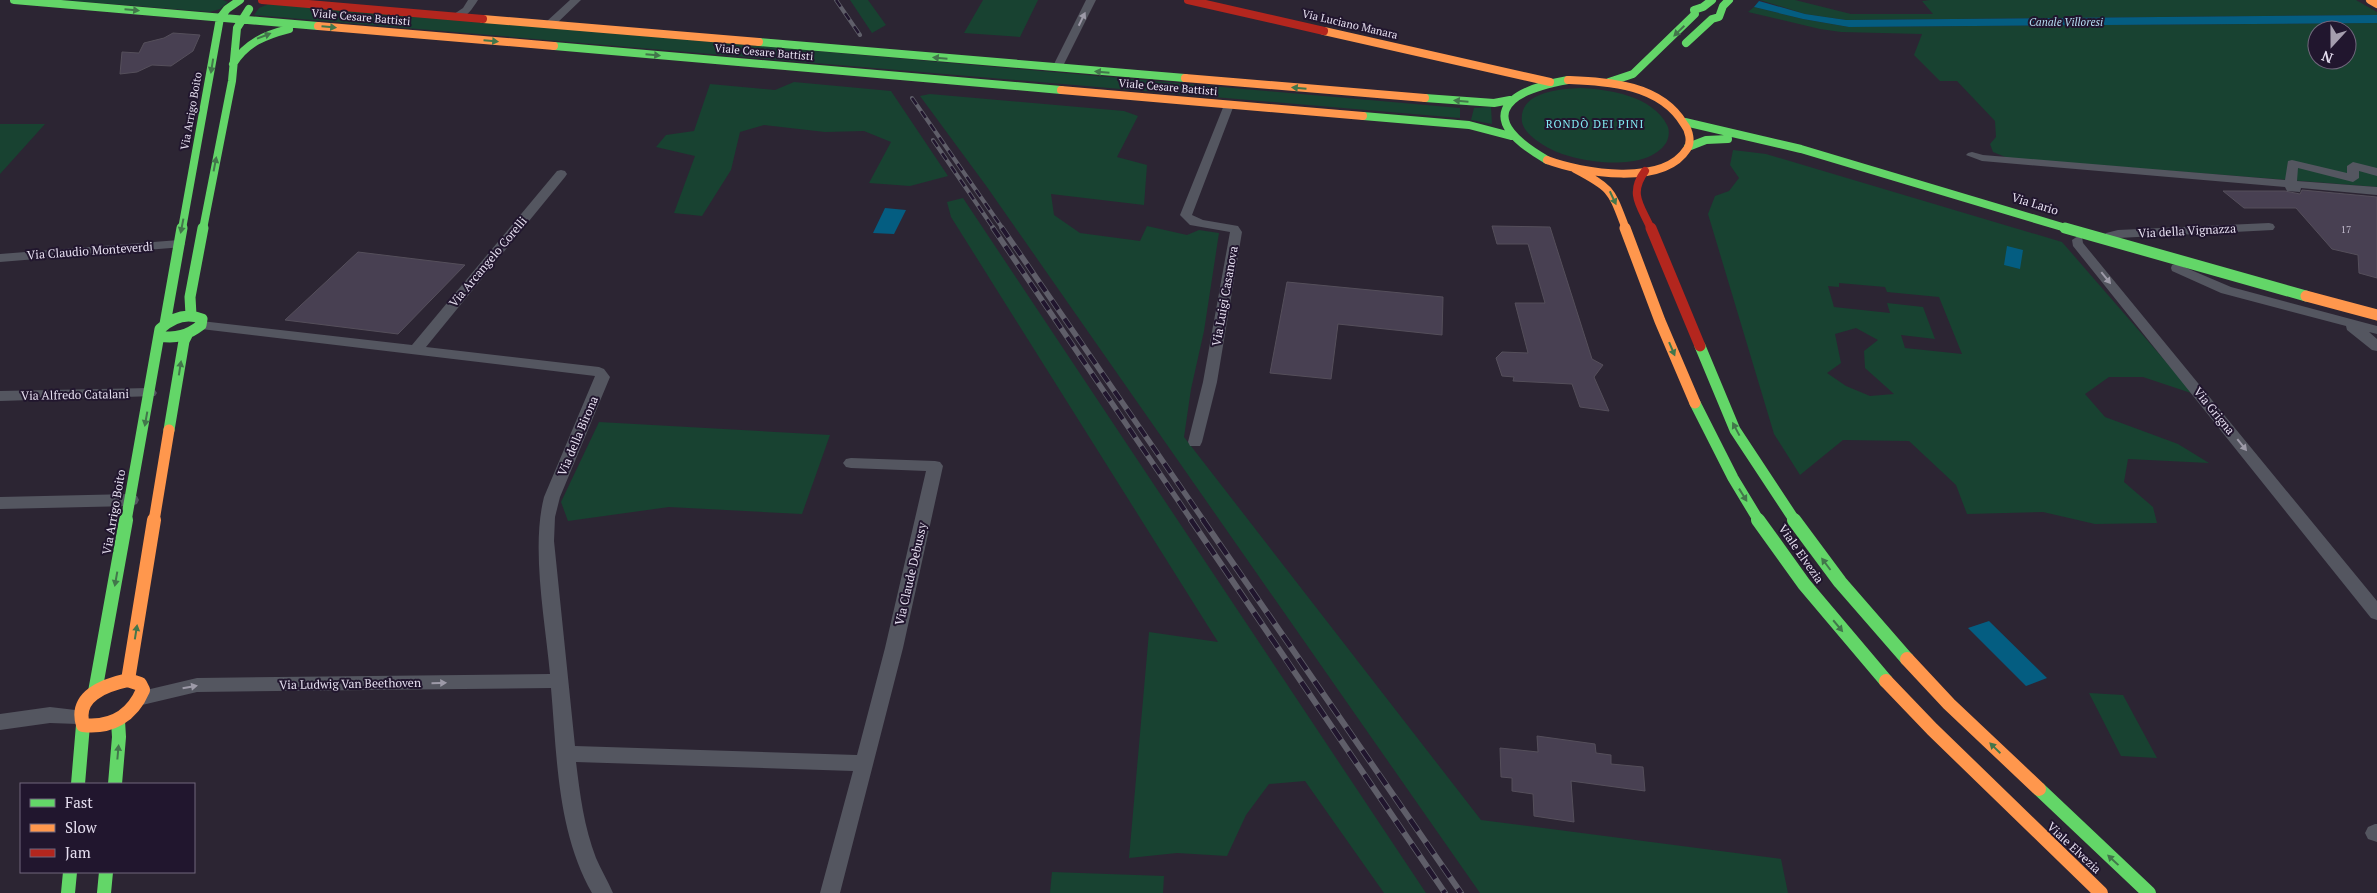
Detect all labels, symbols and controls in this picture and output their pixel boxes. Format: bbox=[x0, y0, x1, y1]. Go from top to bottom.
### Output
street label: Viale Cesare Battisti bbox=[311, 6, 411, 28]
street label: Via Luciano Manara bbox=[1301, 6, 1400, 42]
one-way arrow bbox=[125, 7, 141, 15]
one-way arrow bbox=[1078, 11, 1086, 26]
water label: Canale Villoresi bbox=[2029, 15, 2103, 29]
north arrow bbox=[2307, 20, 2357, 70]
one-way arrow bbox=[321, 23, 337, 31]
one-way arrow bbox=[1673, 25, 1685, 37]
one-way arrow bbox=[257, 32, 272, 39]
one-way arrow bbox=[483, 37, 499, 45]
street label: Viale Cesare Battisti bbox=[714, 41, 814, 63]
text: N bbox=[2318, 47, 2336, 68]
one-way arrow bbox=[645, 52, 661, 60]
one-way arrow bbox=[932, 54, 948, 62]
one-way arrow bbox=[207, 59, 215, 75]
one-way arrow bbox=[1094, 67, 1110, 75]
street label: Via Arrigo Boito bbox=[177, 71, 205, 151]
street label: Viale Cesare Battisti bbox=[1118, 76, 1218, 98]
one-way arrow bbox=[1291, 84, 1307, 92]
one-way arrow bbox=[1453, 97, 1469, 105]
district label: RONDÒ DEI PINI bbox=[1546, 117, 1644, 131]
one-way arrow bbox=[212, 156, 220, 172]
street label: Via Lario bbox=[2010, 189, 2061, 218]
one-way arrow bbox=[1609, 191, 1617, 205]
street label: Via Arcangelo Corelli bbox=[445, 213, 530, 310]
one-way arrow bbox=[178, 218, 186, 234]
street label: Via della Vignazza bbox=[2138, 220, 2236, 241]
house number: 17 bbox=[2341, 223, 2351, 236]
street label: Via Claudio Monteverdi bbox=[27, 239, 154, 262]
street label: Via Luigi Casanova bbox=[1208, 245, 1241, 347]
one-way arrow bbox=[2100, 271, 2111, 284]
one-way arrow bbox=[1668, 342, 1676, 356]
one-way arrow bbox=[176, 360, 184, 376]
street label: Via Grigna bbox=[2191, 384, 2238, 437]
street label: Via Alfredo Catalani bbox=[21, 386, 130, 403]
street label: Via della Birona bbox=[554, 394, 601, 478]
one-way arrow bbox=[141, 411, 149, 427]
one-way arrow bbox=[1732, 422, 1740, 436]
one-way arrow bbox=[2236, 438, 2247, 451]
street label: Via Arrigo Boito bbox=[99, 468, 128, 556]
one-way arrow bbox=[1739, 488, 1748, 501]
street label: Via Claude Debussy bbox=[891, 520, 930, 627]
street label: Viale Elvezia bbox=[1776, 521, 1827, 586]
one-way arrow bbox=[1821, 558, 1832, 571]
one-way arrow bbox=[112, 571, 120, 586]
one-way arrow bbox=[1833, 620, 1844, 633]
one-way arrow bbox=[132, 624, 140, 640]
street label: Via Ludwig Van Beethoven bbox=[279, 675, 421, 692]
one-way arrow bbox=[432, 679, 448, 687]
one-way arrow bbox=[182, 682, 198, 690]
one-way arrow bbox=[1989, 742, 2001, 754]
one-way arrow bbox=[114, 744, 122, 760]
legend bbox=[20, 783, 195, 873]
text: Fast bbox=[65, 792, 93, 812]
text: Slow bbox=[65, 817, 98, 837]
street label: Viale Elvezia bbox=[2044, 819, 2104, 876]
text: Jam bbox=[65, 842, 91, 862]
one-way arrow bbox=[2107, 854, 2119, 866]

